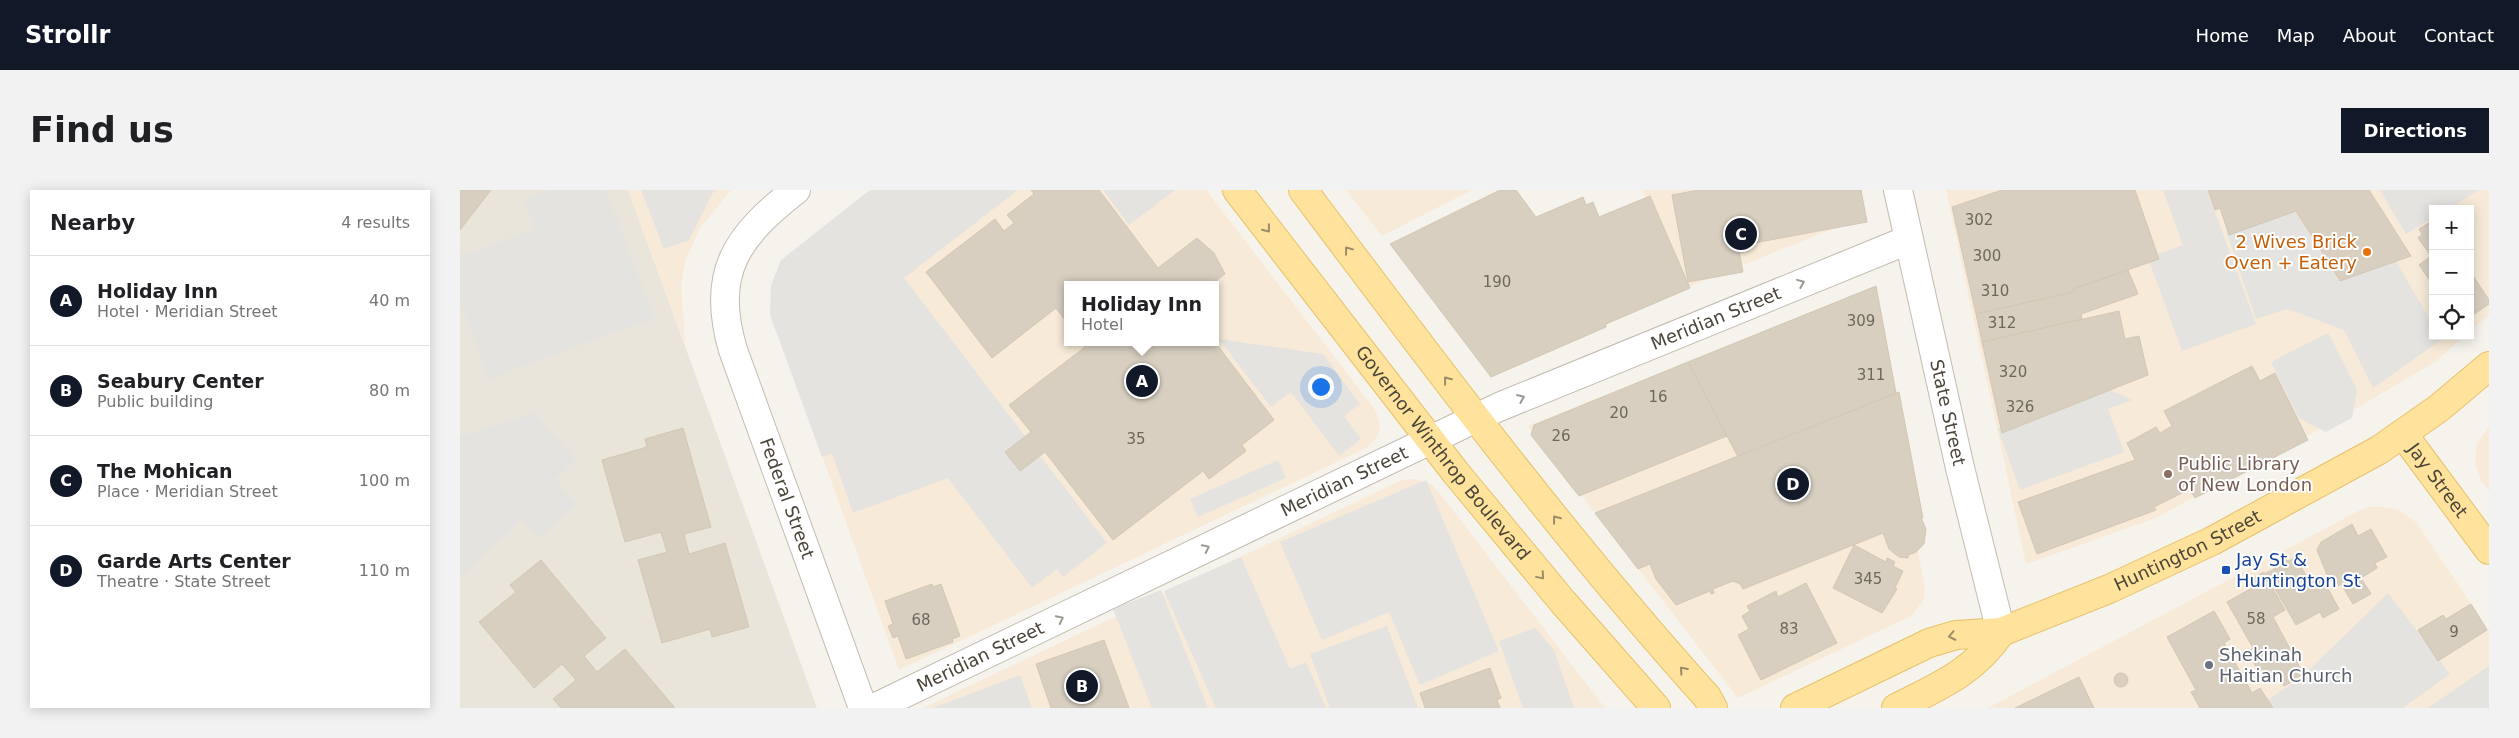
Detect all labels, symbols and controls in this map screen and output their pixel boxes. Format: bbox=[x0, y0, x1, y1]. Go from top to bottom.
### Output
text: Strollr bbox=[25, 21, 110, 49]
text: Home bbox=[2196, 25, 2249, 46]
text: Map bbox=[2277, 25, 2315, 46]
text: About bbox=[2343, 25, 2396, 46]
text: Contact bbox=[2424, 25, 2494, 46]
button: Directions bbox=[2341, 108, 2489, 153]
text: Find us bbox=[30, 110, 174, 150]
map controls bbox=[2429, 205, 2474, 340]
button: + bbox=[2429, 205, 2474, 250]
text: Nearby bbox=[50, 211, 135, 235]
house number: 302 bbox=[1965, 211, 1993, 229]
text: 4 results bbox=[341, 213, 410, 232]
pin: C bbox=[1725, 215, 1757, 253]
one-way arrow bbox=[1261, 223, 1269, 232]
place label: 2 Wives Brick Oven + Eatery bbox=[2225, 231, 2358, 273]
marker: 2 Wives Brick Oven + Eatery bbox=[2361, 246, 2373, 258]
one-way arrow bbox=[1346, 247, 1354, 256]
house number: 300 bbox=[1973, 247, 2001, 265]
button: − bbox=[2429, 250, 2474, 295]
house number: 190 bbox=[1483, 273, 1511, 291]
one-way arrow bbox=[1796, 279, 1805, 290]
text: Holiday Inn bbox=[97, 280, 218, 302]
popup bbox=[1064, 281, 1219, 346]
street label: Meridian Street bbox=[1648, 282, 1784, 354]
house number: 310 bbox=[1981, 282, 2009, 300]
text: A bbox=[60, 291, 72, 310]
text: 40 m bbox=[369, 291, 410, 310]
text: Holiday Inn bbox=[1081, 293, 1202, 315]
button: locate bbox=[2429, 295, 2474, 340]
text: Hotel · Meridian Street bbox=[97, 302, 278, 321]
house number: 309 bbox=[1847, 312, 1875, 330]
house number: 312 bbox=[1988, 314, 2016, 332]
text: Hotel bbox=[1081, 315, 1123, 334]
street label: Governor Winthrop Boulevard bbox=[1351, 341, 1535, 564]
street label: State Street bbox=[1926, 357, 1970, 467]
pin: A bbox=[1126, 362, 1158, 400]
house number: 320 bbox=[1999, 363, 2027, 381]
house number: 311 bbox=[1857, 366, 1885, 384]
text: Seabury Center bbox=[97, 370, 264, 392]
your location bbox=[1308, 374, 1334, 400]
one-way arrow bbox=[1444, 377, 1452, 386]
text: B bbox=[60, 381, 72, 400]
text: 80 m bbox=[369, 381, 410, 400]
house number: 16 bbox=[1648, 388, 1668, 406]
text: Public building bbox=[97, 392, 214, 411]
one-way arrow bbox=[1516, 394, 1525, 405]
house number: 326 bbox=[2006, 398, 2034, 416]
house number: 20 bbox=[1609, 404, 1629, 422]
house number: 26 bbox=[1551, 427, 1571, 445]
house number: 35 bbox=[1126, 430, 1146, 448]
street label: Federal Street bbox=[756, 435, 819, 561]
street label: Jay Street bbox=[2403, 438, 2472, 522]
street label: Meridian Street bbox=[1277, 442, 1411, 521]
place label: Public Library of New London bbox=[2178, 453, 2312, 495]
text: The Mohican bbox=[97, 460, 233, 482]
pin: D bbox=[1777, 465, 1809, 503]
marker: Public Library of New London bbox=[2162, 468, 2174, 480]
text: C bbox=[60, 471, 72, 490]
text: 100 m bbox=[359, 471, 410, 490]
text: Place · Meridian Street bbox=[97, 482, 278, 501]
street label: Huntington Street bbox=[2111, 505, 2265, 595]
one-way arrow bbox=[1554, 516, 1562, 525]
one-way arrow bbox=[1201, 544, 1210, 555]
place label: Jay St & Huntington St bbox=[2235, 549, 2361, 591]
text: Garde Arts Center bbox=[97, 550, 291, 572]
text: D bbox=[59, 561, 73, 580]
text: 110 m bbox=[359, 561, 410, 580]
marker: Jay St & Huntington St bbox=[2220, 564, 2232, 576]
one-way arrow bbox=[1536, 570, 1545, 579]
house number: 345 bbox=[1854, 570, 1882, 588]
text: Theatre · State Street bbox=[97, 572, 270, 591]
house number: 58 bbox=[2246, 610, 2266, 628]
house number: 68 bbox=[911, 611, 931, 629]
one-way arrow bbox=[1054, 615, 1063, 625]
street label: Meridian Street bbox=[913, 617, 1047, 696]
house number: 83 bbox=[1779, 620, 1799, 638]
house number: 9 bbox=[2449, 623, 2459, 641]
one-way arrow bbox=[1948, 631, 1957, 641]
place label: Shekinah Haitian Church bbox=[2219, 644, 2352, 686]
marker: Shekinah Haitian Church bbox=[2203, 659, 2215, 671]
pin: B bbox=[1066, 667, 1098, 705]
one-way arrow bbox=[1680, 667, 1689, 676]

